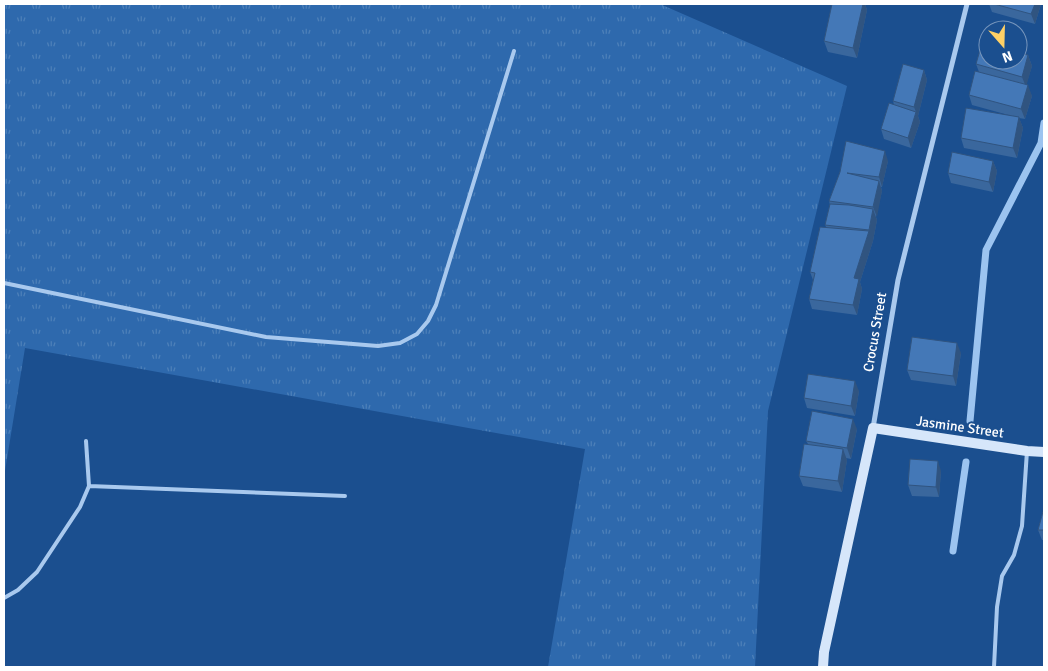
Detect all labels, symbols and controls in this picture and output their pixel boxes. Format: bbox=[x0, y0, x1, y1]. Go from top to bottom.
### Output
north arrow bbox=[978, 20, 1028, 70]
text: N bbox=[1000, 47, 1015, 66]
street label: Crocus Street bbox=[860, 291, 890, 373]
street label: Jasmine Street bbox=[915, 412, 1005, 442]

